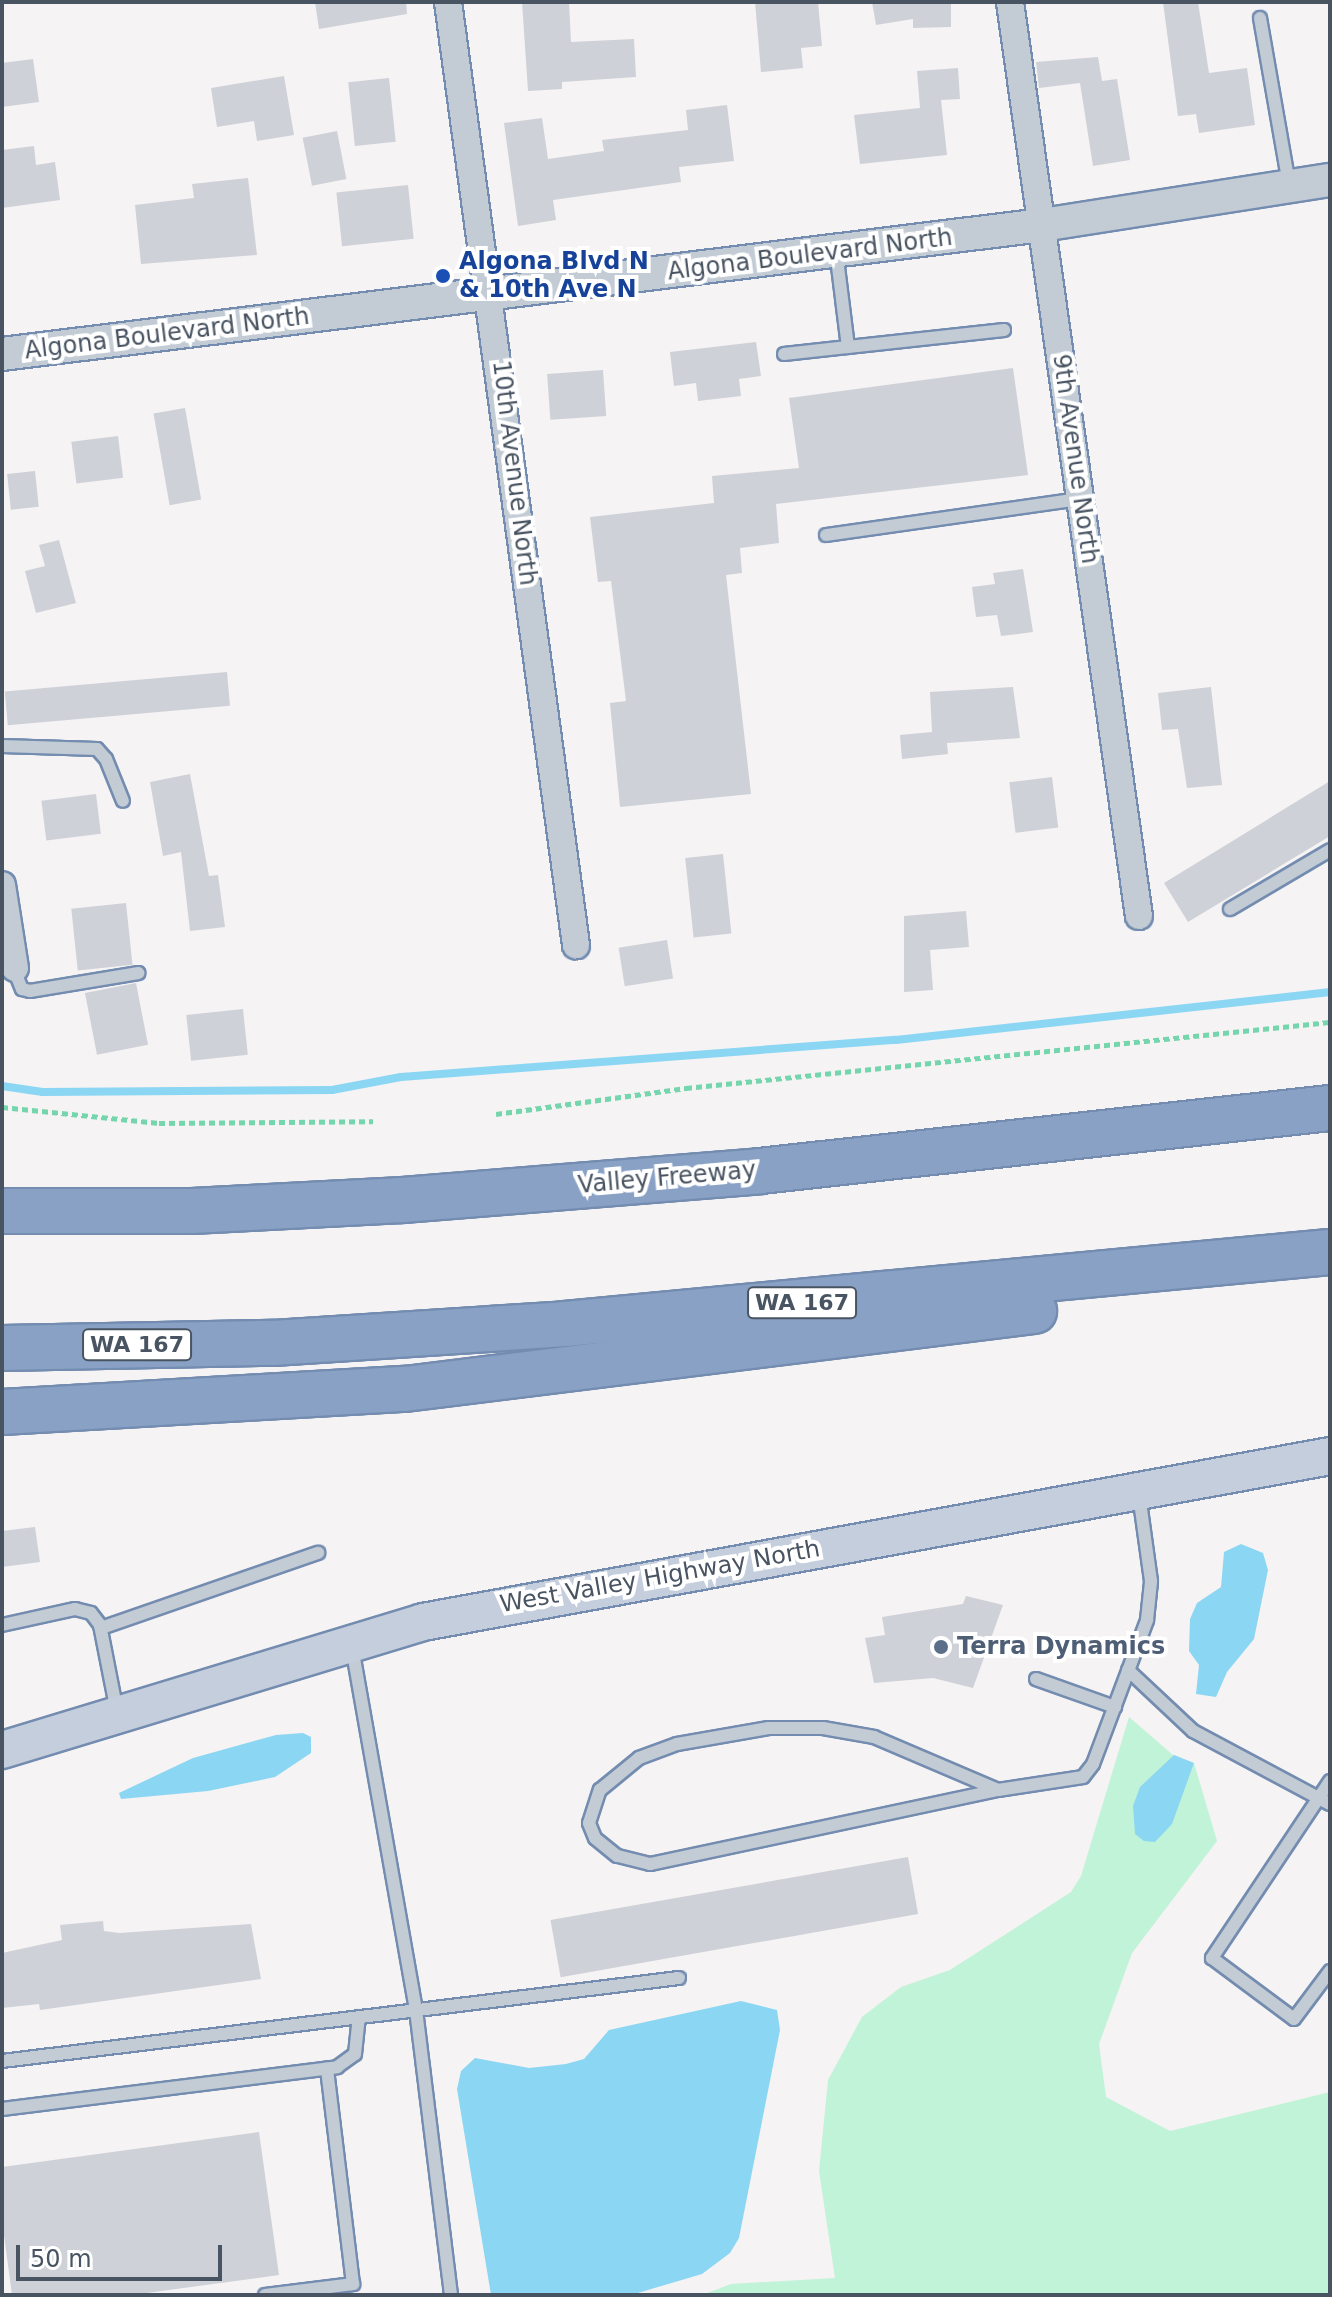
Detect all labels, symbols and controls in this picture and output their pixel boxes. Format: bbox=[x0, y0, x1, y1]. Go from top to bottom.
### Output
street label: Algona Boulevard North bbox=[666, 223, 954, 287]
place label: Algona Blvd N & 10th Ave N bbox=[459, 248, 649, 304]
marker: Algona Blvd N & 10th Ave N bbox=[434, 267, 452, 285]
street label: Algona Boulevard North bbox=[23, 302, 311, 366]
street label: 9th Avenue North bbox=[1046, 352, 1104, 566]
street label: 10th Avenue North bbox=[486, 359, 542, 587]
street label: Valley Freeway bbox=[577, 1156, 757, 1200]
road number: WA 167 bbox=[746, 1285, 858, 1321]
road number: WA 167 bbox=[81, 1327, 193, 1363]
street label: West Valley Highway North bbox=[498, 1535, 822, 1619]
place label: Terra Dynamics bbox=[957, 1633, 1165, 1661]
marker: Terra Dynamics bbox=[932, 1638, 950, 1656]
scale bar bbox=[20, 2229, 226, 2279]
text: 50 m bbox=[30, 2245, 92, 2273]

